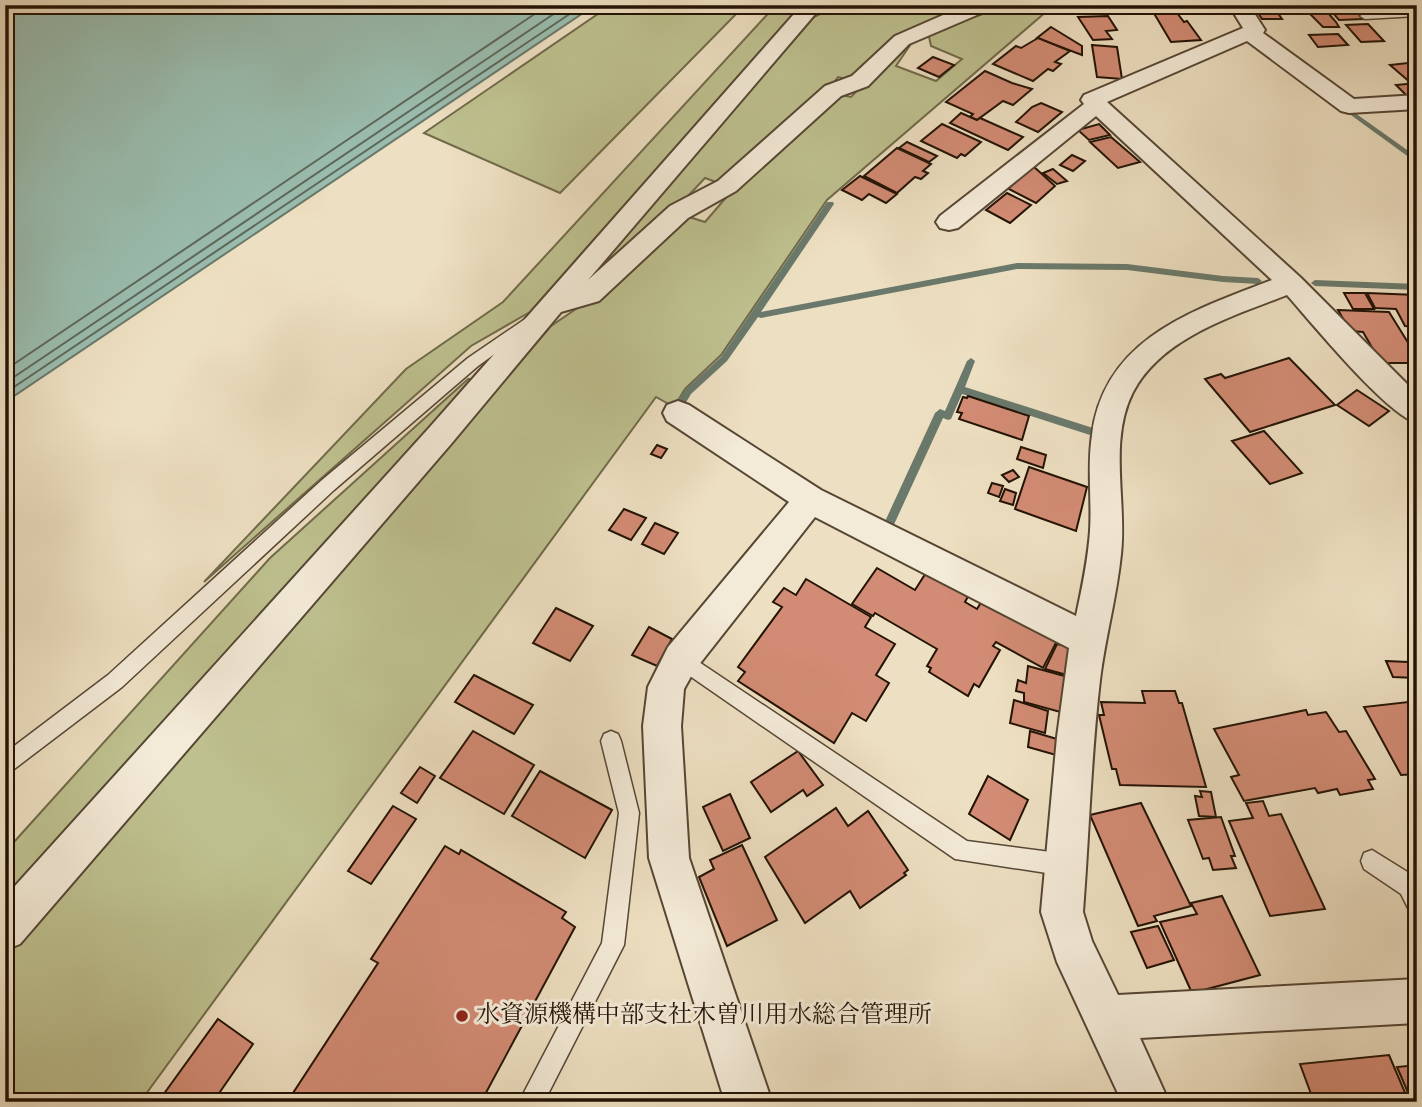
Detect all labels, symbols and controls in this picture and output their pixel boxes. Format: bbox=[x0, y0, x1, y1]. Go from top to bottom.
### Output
place label: 水資源機構中部支社木曽川用水総合管理所 bbox=[476, 1001, 932, 1028]
marker: 水資源機構中部支社木曽川用水総合管理所 bbox=[454, 1008, 470, 1024]

